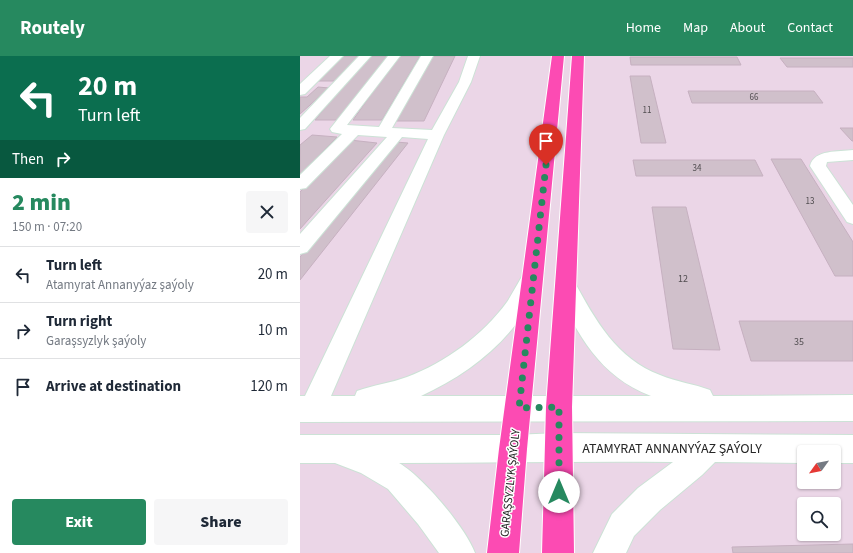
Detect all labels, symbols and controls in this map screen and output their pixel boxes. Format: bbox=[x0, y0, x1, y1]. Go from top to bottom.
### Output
text: Routely bbox=[20, 15, 85, 42]
text: Home bbox=[626, 18, 661, 38]
text: Map bbox=[683, 18, 708, 38]
text: About bbox=[730, 18, 765, 38]
text: Contact bbox=[787, 18, 833, 38]
text: 20 m bbox=[78, 66, 137, 106]
icon: left bbox=[12, 72, 64, 124]
house number: 66 bbox=[750, 91, 759, 104]
text: Turn left bbox=[78, 103, 140, 128]
house number: 11 bbox=[643, 104, 651, 117]
pin bbox=[529, 124, 563, 165]
icon: arrive bbox=[535, 130, 557, 152]
icon: right bbox=[52, 148, 74, 170]
text: Then bbox=[12, 149, 44, 170]
house number: 34 bbox=[693, 162, 702, 175]
text: 2 min bbox=[12, 185, 71, 220]
button: close bbox=[246, 191, 288, 233]
house number: 13 bbox=[806, 195, 815, 208]
text: 150 m · 07:20 bbox=[12, 218, 82, 236]
text: Turn left bbox=[46, 255, 102, 276]
icon: left bbox=[12, 264, 34, 286]
text: 20 m bbox=[258, 264, 288, 285]
house number: 12 bbox=[678, 272, 688, 286]
text: Atamyrat Annanyýaz şaýoly bbox=[46, 276, 194, 294]
text: Turn right bbox=[46, 311, 112, 332]
icon: right bbox=[12, 320, 34, 342]
text: 10 m bbox=[258, 320, 288, 341]
text: Garaşsyzlyk şaýoly bbox=[46, 332, 146, 350]
house number: 35 bbox=[794, 335, 804, 349]
icon: arrive bbox=[12, 376, 34, 398]
text: Arrive at destination bbox=[46, 376, 181, 397]
text: 120 m bbox=[250, 376, 288, 397]
street label: GARAŞSYZLYK ŞAÝOLY bbox=[496, 428, 525, 538]
street label: ATAMYRAT ANNANYÝAZ ŞAÝOLY bbox=[582, 439, 762, 459]
north arrow bbox=[797, 445, 841, 489]
map controls bbox=[797, 445, 841, 541]
position arrow bbox=[538, 471, 580, 513]
button: search bbox=[797, 497, 841, 541]
button: Exit bbox=[12, 499, 146, 545]
button: Share bbox=[154, 499, 288, 545]

